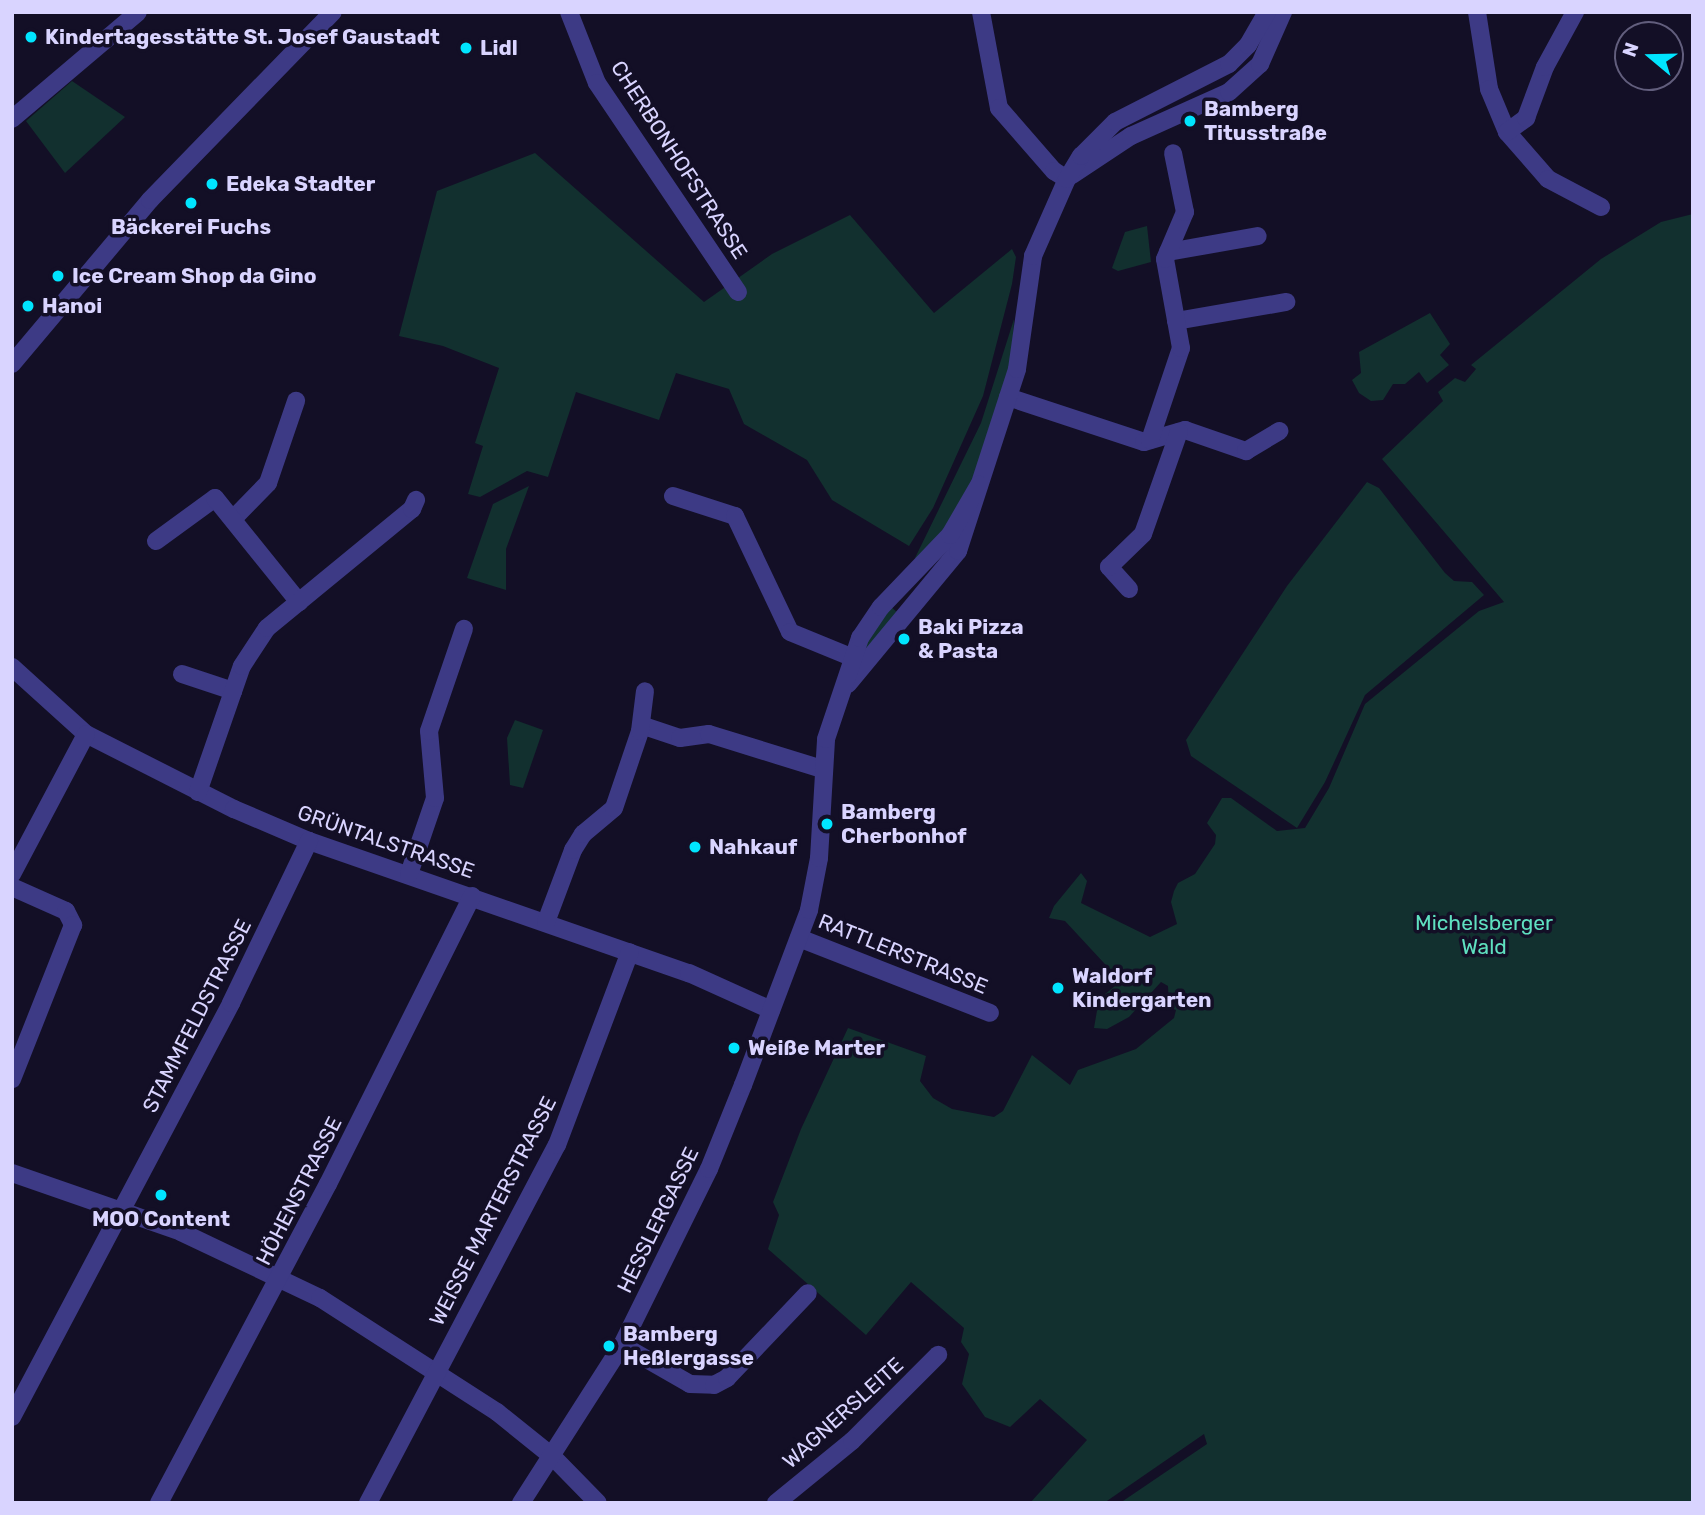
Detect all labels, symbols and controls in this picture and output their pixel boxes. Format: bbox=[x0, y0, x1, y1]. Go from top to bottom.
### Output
north arrow bbox=[1614, 21, 1684, 91]
place label: Kindertagesstätte St. Josef Gaustadt bbox=[45, 24, 440, 50]
marker: Kindertagesstätte St. Josef Gaustadt bbox=[23, 29, 39, 45]
place label: Lidl bbox=[480, 35, 518, 61]
text: N bbox=[1617, 39, 1644, 60]
marker: Lidl bbox=[458, 40, 474, 56]
street label: CHERBONHOFSTRASSE bbox=[605, 56, 753, 264]
place label: Bamberg Titusstraße bbox=[1204, 96, 1327, 146]
marker: Bamberg Titusstraße bbox=[1182, 113, 1198, 129]
place label: Edeka Stadter bbox=[226, 171, 375, 197]
marker: Edeka Stadter bbox=[204, 176, 220, 192]
marker: Bäckerei Fuchs bbox=[183, 195, 199, 211]
place label: Bäckerei Fuchs bbox=[111, 214, 271, 240]
place label: Ice Cream Shop da Gino bbox=[72, 263, 317, 289]
marker: Ice Cream Shop da Gino bbox=[50, 268, 66, 284]
place label: Hanoi bbox=[42, 293, 102, 319]
marker: Hanoi bbox=[20, 298, 36, 314]
place label: Baki Pizza & Pasta bbox=[918, 614, 1024, 664]
marker: Baki Pizza & Pasta bbox=[896, 631, 912, 647]
place label: Bamberg Cherbonhof bbox=[841, 799, 967, 849]
street label: GRÜNTALSTRASSE bbox=[294, 800, 478, 884]
marker: Bamberg Cherbonhof bbox=[819, 816, 835, 832]
place label: Nahkauf bbox=[709, 834, 797, 860]
marker: Nahkauf bbox=[687, 839, 703, 855]
street label: RATTLERSTRASSE bbox=[815, 909, 991, 999]
park label: Michelsberger Wald bbox=[1415, 910, 1553, 960]
street label: STAMMFELDSTRASSE bbox=[137, 915, 257, 1117]
place label: Waldorf Kindergarten bbox=[1072, 963, 1212, 1013]
marker: Waldorf Kindergarten bbox=[1050, 980, 1066, 996]
place label: Weiße Marter bbox=[748, 1035, 885, 1061]
marker: Weiße Marter bbox=[726, 1040, 742, 1056]
street label: WEISSE MARTERSTRASSE bbox=[424, 1092, 562, 1330]
street label: HÖHENSTRASSE bbox=[251, 1113, 347, 1269]
street label: HESSLERGASSE bbox=[612, 1143, 704, 1297]
marker: MOO Content bbox=[153, 1187, 169, 1203]
place label: MOO Content bbox=[92, 1206, 230, 1232]
place label: Bamberg Heßlergasse bbox=[623, 1321, 754, 1371]
marker: Bamberg Heßlergasse bbox=[601, 1338, 617, 1354]
street label: WAGNERSLEITE bbox=[777, 1352, 909, 1474]

